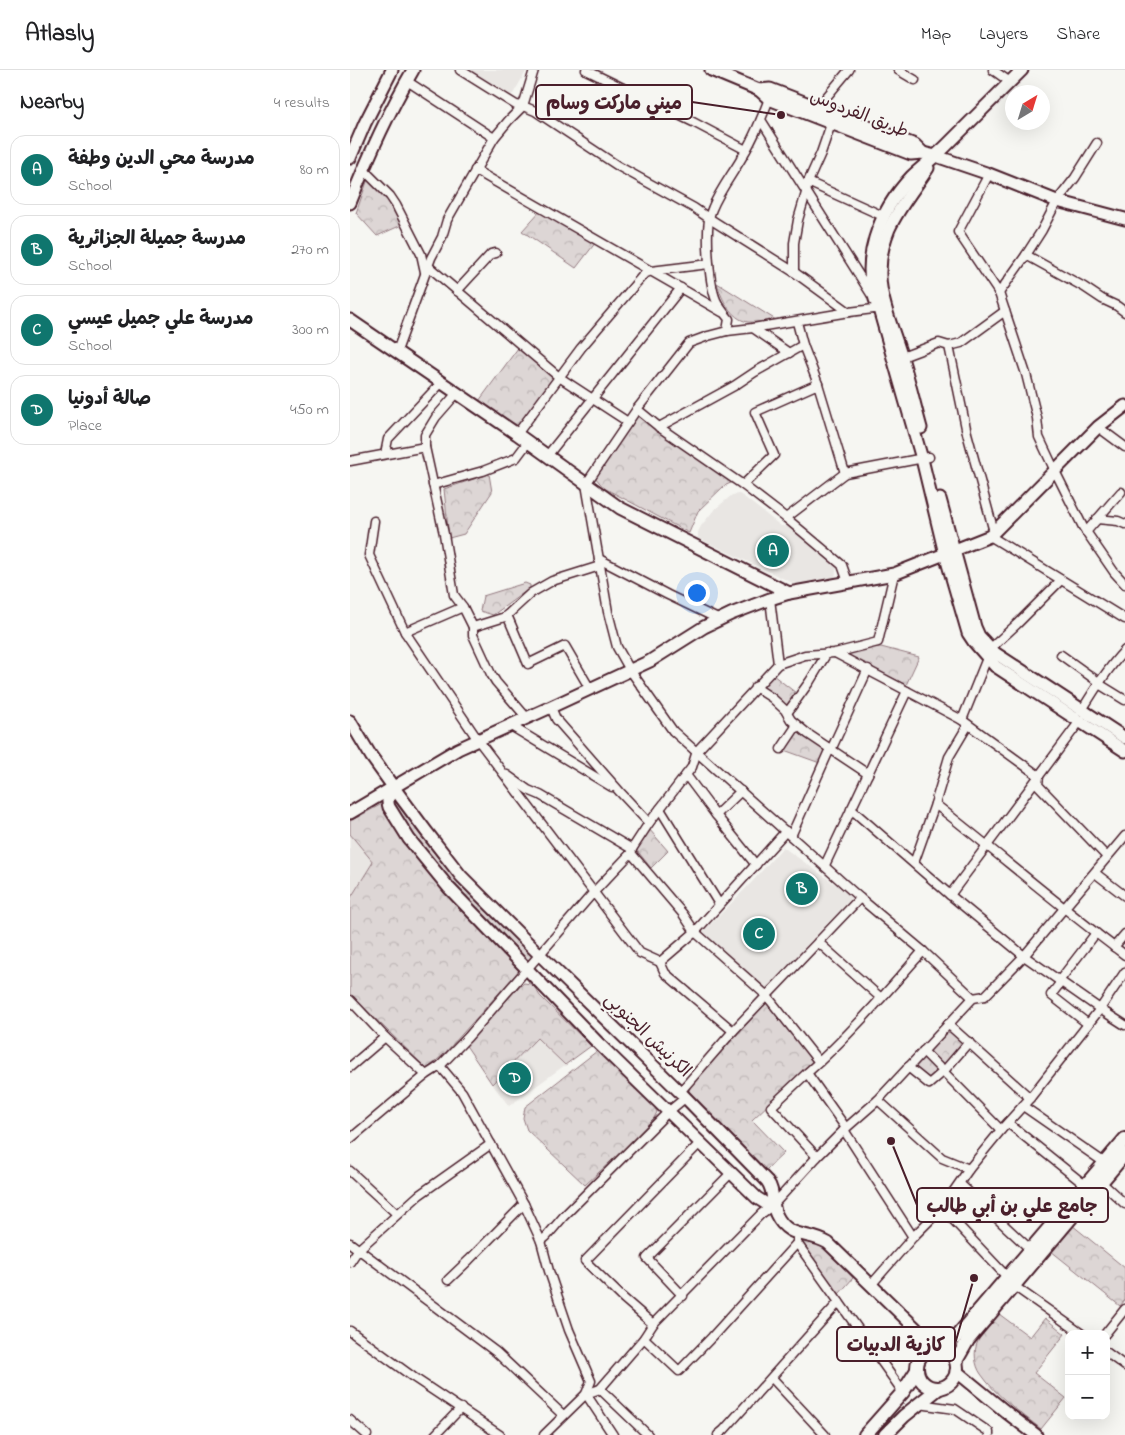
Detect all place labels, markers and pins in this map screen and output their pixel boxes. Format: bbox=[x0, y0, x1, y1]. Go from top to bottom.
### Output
callout: ميني ماركت وسام bbox=[536, 85, 692, 119]
pin: A bbox=[757, 532, 789, 570]
pin: B bbox=[786, 870, 818, 908]
pin: C bbox=[743, 915, 775, 953]
pin: D bbox=[499, 1059, 531, 1097]
callout: جامع علي بن أبي طالب bbox=[917, 1188, 1108, 1222]
callout: كازية الدبيات bbox=[837, 1327, 955, 1361]

